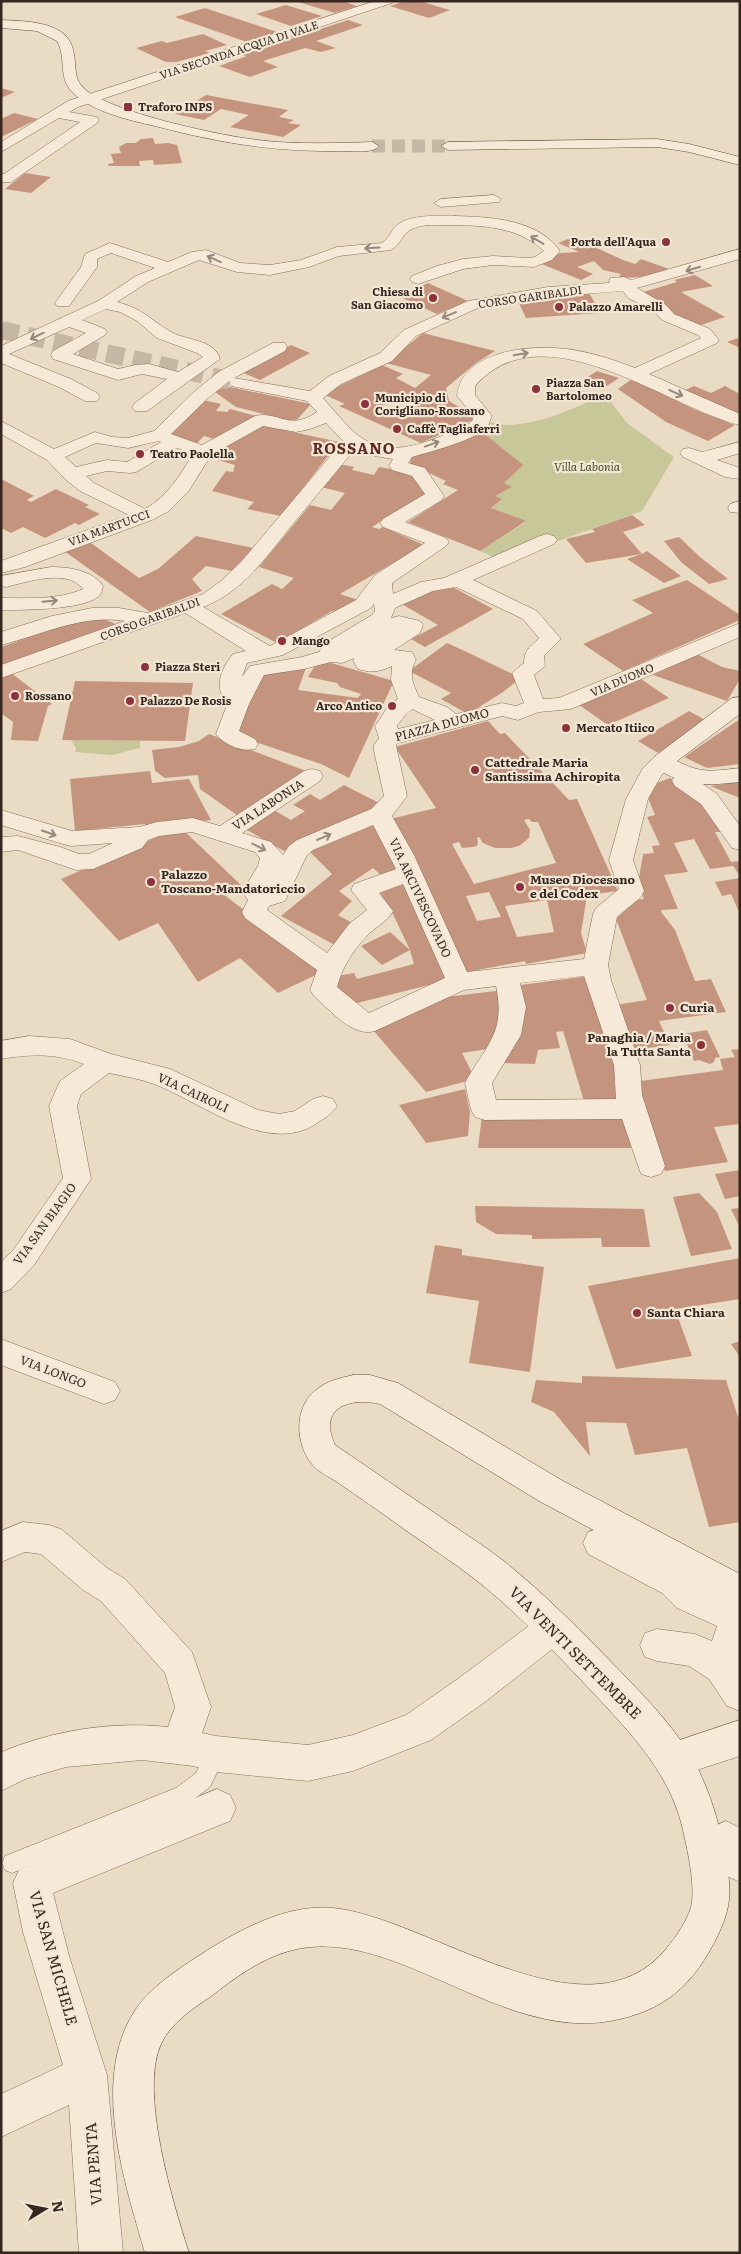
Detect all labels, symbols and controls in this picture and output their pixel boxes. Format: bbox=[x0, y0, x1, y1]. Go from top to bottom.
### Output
street label: VIA SECONDA ACQUA DI VALE bbox=[157, 16, 320, 82]
place label: Traforo INPS bbox=[138, 98, 213, 114]
marker: Traforo INPS bbox=[122, 101, 134, 113]
place label: Porta dell'Aqua bbox=[571, 233, 657, 249]
one-way arrow bbox=[531, 234, 545, 244]
marker: Porta dell'Aqua bbox=[660, 236, 672, 248]
one-way arrow bbox=[364, 243, 380, 252]
one-way arrow bbox=[207, 254, 222, 263]
one-way arrow bbox=[686, 264, 702, 274]
street label: CORSO GARIBALDI bbox=[477, 281, 583, 311]
place label: Chiesa di San Giacomo bbox=[351, 283, 423, 312]
marker: Chiesa di San Giacomo bbox=[427, 292, 439, 304]
place label: Palazzo Amarelli bbox=[569, 298, 663, 314]
marker: Palazzo Amarelli bbox=[553, 301, 565, 313]
one-way arrow bbox=[442, 311, 457, 320]
one-way arrow bbox=[30, 331, 45, 341]
one-way arrow bbox=[513, 349, 529, 359]
place label: Piazza San Bartolomeo bbox=[546, 374, 612, 403]
marker: Piazza San Bartolomeo bbox=[530, 383, 542, 395]
place label: Municipio di Corigliano-Rossano bbox=[375, 389, 485, 418]
one-way arrow bbox=[668, 389, 683, 399]
marker: Municipio di Corigliano-Rossano bbox=[359, 398, 371, 410]
place label: Caffè Tagliaferri bbox=[407, 420, 500, 436]
marker: Caffè Tagliaferri bbox=[391, 423, 403, 435]
district label: ROSSANO bbox=[313, 436, 395, 459]
one-way arrow bbox=[424, 439, 439, 448]
place label: Teatro Paolella bbox=[150, 445, 235, 461]
marker: Teatro Paolella bbox=[134, 448, 146, 460]
park label: Villa Labonia bbox=[554, 458, 621, 474]
street label: VIA MARTUCCI bbox=[66, 505, 152, 549]
street label: CORSO GARIBALDI bbox=[98, 593, 202, 644]
one-way arrow bbox=[42, 596, 58, 606]
place label: Mango bbox=[292, 632, 330, 648]
marker: Mango bbox=[276, 635, 288, 647]
place label: Piazza Steri bbox=[155, 658, 220, 674]
street label: VIA DUOMO bbox=[587, 659, 656, 700]
marker: Piazza Steri bbox=[139, 661, 151, 673]
place label: Rossano bbox=[25, 687, 72, 703]
marker: Rossano bbox=[9, 690, 21, 702]
place label: Palazzo De Rosis bbox=[140, 692, 232, 708]
marker: Palazzo De Rosis bbox=[124, 695, 136, 707]
place label: Arco Antico bbox=[316, 697, 382, 713]
marker: Arco Antico bbox=[386, 700, 398, 712]
street label: PIAZZA DUOMO bbox=[393, 703, 491, 745]
place label: Mercato Itiico bbox=[576, 719, 655, 735]
marker: Mercato Itiico bbox=[560, 722, 572, 734]
place label: Cattedrale Maria Santissima Achiropita bbox=[485, 753, 621, 785]
marker: Cattedrale Maria Santissima Achiropita bbox=[469, 764, 481, 776]
street label: VIA LABONIA bbox=[228, 774, 307, 834]
one-way arrow bbox=[41, 828, 57, 838]
one-way arrow bbox=[316, 831, 331, 841]
street label: VIA ARCIVESCOVADO bbox=[385, 835, 457, 961]
one-way arrow bbox=[251, 842, 266, 852]
place label: Palazzo Toscano-Mandatoriccio bbox=[161, 865, 306, 897]
place label: Museo Diocesano e del Codex bbox=[530, 870, 636, 902]
marker: Palazzo Toscano-Mandatoriccio bbox=[145, 876, 157, 888]
marker: Museo Diocesano e del Codex bbox=[514, 881, 526, 893]
place label: Curia bbox=[680, 998, 714, 1016]
marker: Curia bbox=[664, 1002, 676, 1014]
place label: Panaghia / Maria la Tutta Santa bbox=[587, 1028, 691, 1060]
marker: Panaghia / Maria la Tutta Santa bbox=[695, 1039, 707, 1051]
street label: VIA CAIROLI bbox=[155, 1068, 232, 1117]
street label: VIA SAN BIAGIO bbox=[8, 1179, 80, 1268]
place label: Santa Chiara bbox=[647, 1303, 725, 1321]
marker: Santa Chiara bbox=[631, 1307, 643, 1319]
street label: VIA LONGO bbox=[18, 1350, 89, 1392]
street label: VIA VENTI SETTEMBRE bbox=[504, 1580, 648, 1724]
street label: VIA SAN MICHELE bbox=[24, 1887, 85, 2028]
street label: VIA PENTA bbox=[78, 2122, 107, 2206]
north arrow bbox=[20, 2184, 70, 2234]
text: N bbox=[48, 2199, 70, 2214]

